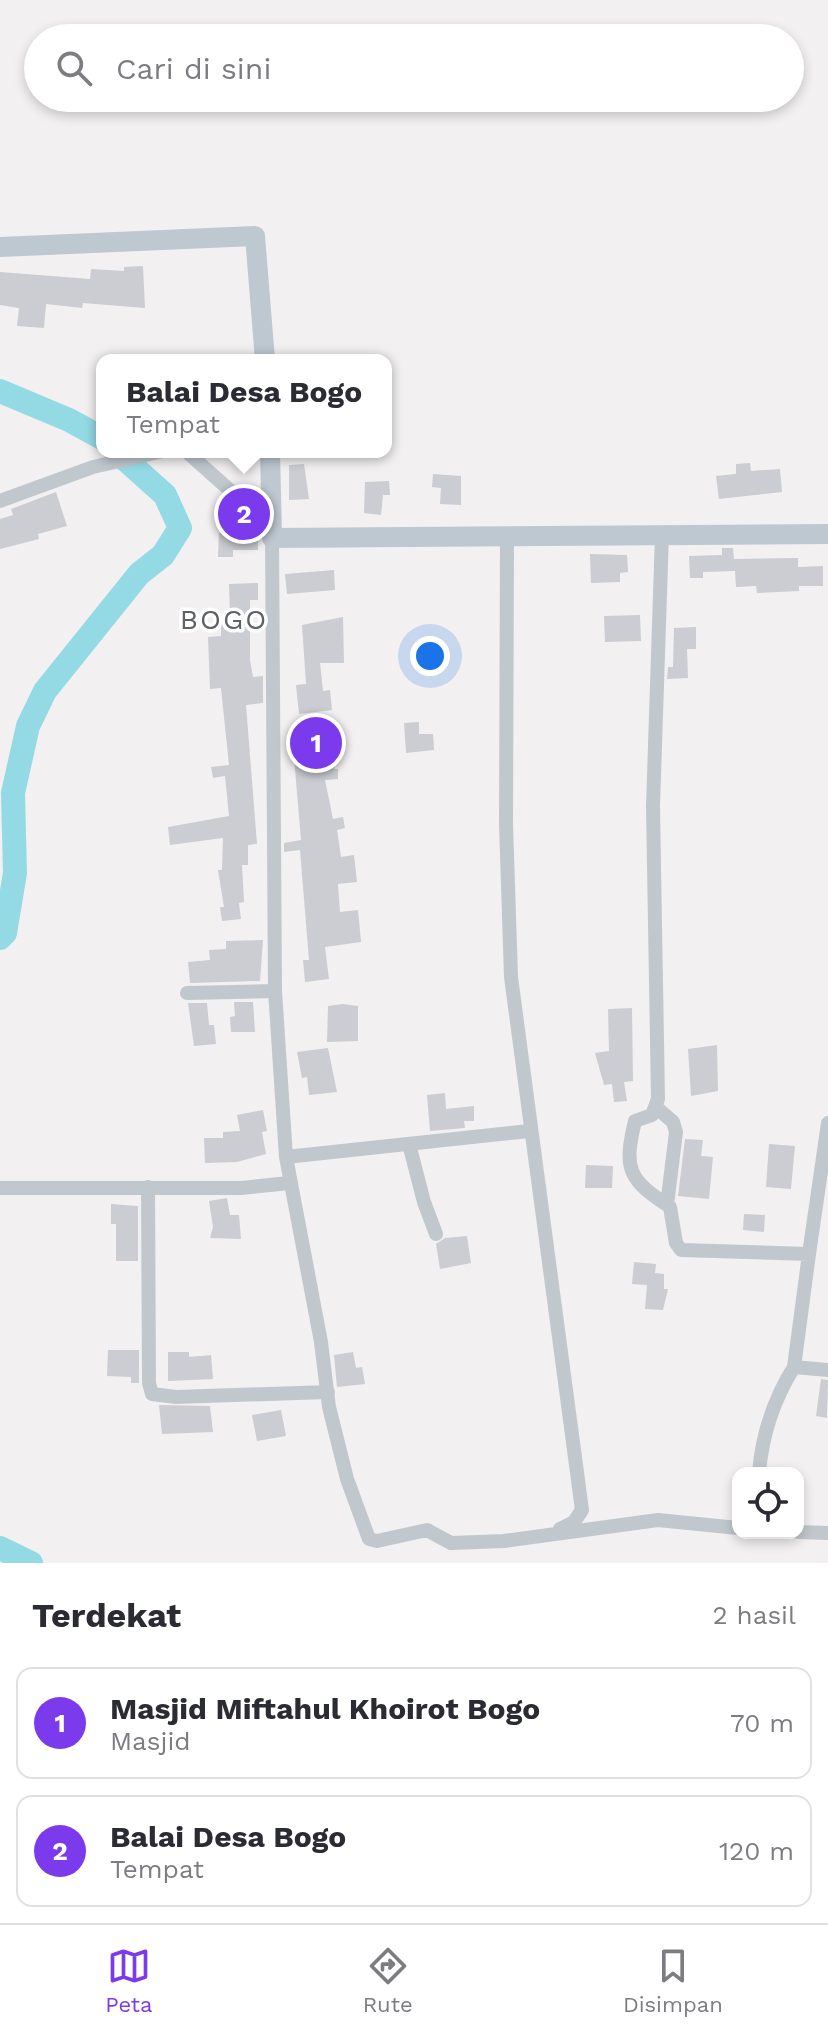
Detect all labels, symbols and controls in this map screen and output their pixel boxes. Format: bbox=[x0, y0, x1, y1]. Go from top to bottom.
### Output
search box bbox=[24, 24, 804, 112]
icon: search bbox=[52, 46, 96, 90]
text: Cari di sini bbox=[116, 51, 271, 86]
popup bbox=[96, 354, 392, 458]
text: Balai Desa Bogo bbox=[126, 374, 362, 409]
text: Tempat bbox=[126, 409, 220, 439]
pin: 2 bbox=[218, 484, 270, 544]
district label: BOGO bbox=[180, 603, 268, 636]
your location bbox=[410, 636, 450, 676]
pin: 1 bbox=[290, 713, 342, 773]
map controls bbox=[732, 1467, 804, 1539]
button: locate bbox=[732, 1467, 804, 1539]
text: Terdekat bbox=[32, 1595, 181, 1635]
text: 2 hasil bbox=[713, 1600, 796, 1630]
text: Masjid Miftahul Khoirot Bogo bbox=[110, 1691, 540, 1726]
text: 1 bbox=[54, 1708, 66, 1738]
text: 70 m bbox=[730, 1708, 794, 1738]
text: Masjid bbox=[110, 1726, 191, 1756]
text: Balai Desa Bogo bbox=[110, 1819, 346, 1854]
text: 2 bbox=[52, 1836, 68, 1866]
text: 120 m bbox=[719, 1836, 794, 1866]
text: Tempat bbox=[110, 1854, 204, 1884]
tab: Peta bbox=[105, 1944, 152, 2017]
tab: Rute bbox=[363, 1944, 413, 2017]
tab: Disimpan bbox=[623, 1944, 723, 2017]

